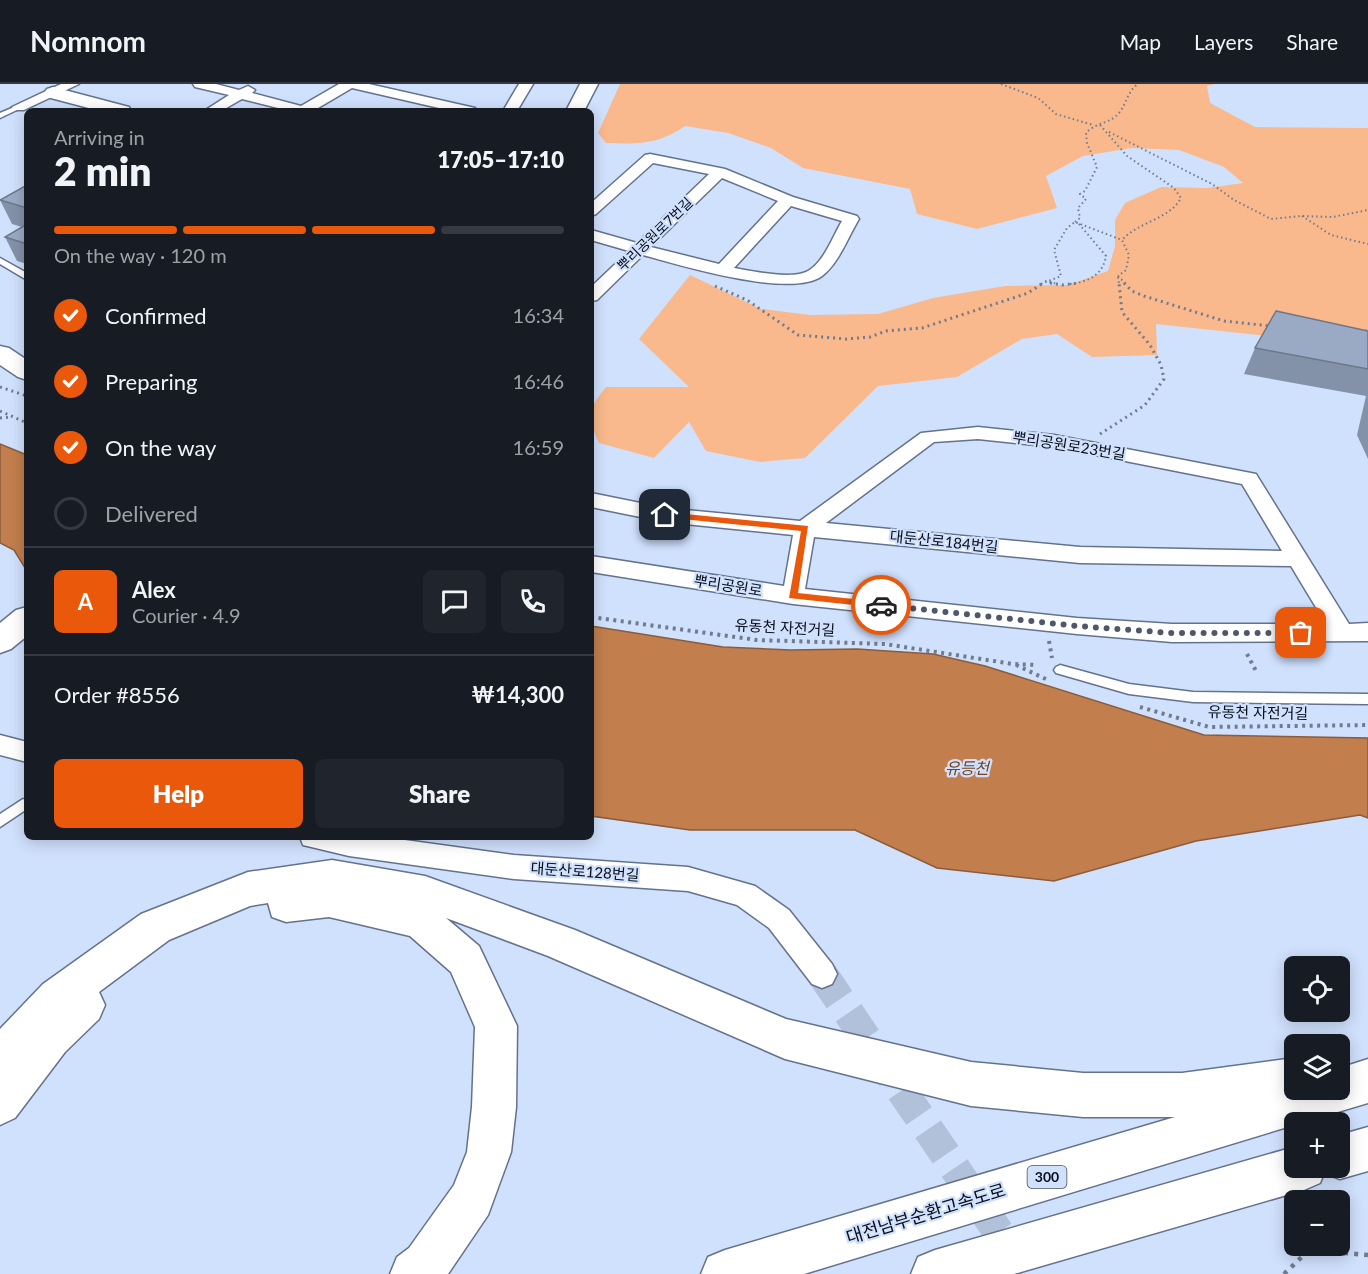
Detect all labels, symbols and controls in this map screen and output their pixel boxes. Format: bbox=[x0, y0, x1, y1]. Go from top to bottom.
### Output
text: Nomnom bbox=[30, 24, 146, 58]
text: Map bbox=[1120, 29, 1161, 54]
text: Layers bbox=[1194, 29, 1253, 54]
text: Share bbox=[1286, 29, 1338, 54]
text: Arriving in bbox=[54, 125, 145, 149]
text: 17:05–17:10 bbox=[438, 146, 564, 173]
text: 2 min bbox=[54, 148, 151, 194]
street label: 뿌리공원로7번길 bbox=[613, 193, 696, 274]
text: On the way · 120 m bbox=[54, 243, 227, 267]
icon: check bbox=[54, 299, 87, 332]
text: Confirmed bbox=[105, 302, 207, 329]
text: 16:34 bbox=[513, 303, 564, 327]
icon: check bbox=[54, 365, 87, 398]
text: Preparing bbox=[105, 368, 197, 395]
text: 16:46 bbox=[513, 369, 564, 393]
street label: 뿌리공원로23번길 bbox=[1011, 427, 1127, 463]
icon: check bbox=[54, 431, 87, 464]
text: On the way bbox=[105, 434, 216, 461]
text: 16:59 bbox=[513, 435, 564, 459]
pin bbox=[639, 489, 690, 540]
icon: home bbox=[648, 498, 681, 531]
text: Delivered bbox=[105, 500, 198, 527]
street label: 대둔산로184번길 bbox=[889, 526, 999, 556]
button: chat bbox=[423, 570, 486, 633]
button: phone bbox=[501, 570, 564, 633]
street label: 뿌리공원로 bbox=[693, 571, 764, 599]
courier bbox=[851, 575, 911, 635]
text: Alex bbox=[132, 576, 176, 603]
text: A bbox=[78, 588, 93, 615]
icon: car bbox=[865, 589, 898, 622]
text: Courier · 4.9 bbox=[132, 603, 241, 627]
pin bbox=[1275, 607, 1326, 658]
street label: 유동천 자전거길 bbox=[734, 615, 836, 639]
icon: bag bbox=[1284, 616, 1317, 649]
text: Order #8556 bbox=[54, 681, 180, 708]
text: ₩14,300 bbox=[471, 681, 564, 708]
street label: 유동천 자전거길 bbox=[1208, 702, 1308, 722]
water label: 유등천 bbox=[945, 758, 991, 777]
button: Help bbox=[54, 759, 303, 828]
button: Share bbox=[315, 759, 564, 828]
street label: 대둔산로128번길 bbox=[530, 858, 640, 884]
map controls bbox=[1284, 956, 1350, 1256]
button: locate bbox=[1284, 956, 1350, 1022]
button: layers bbox=[1284, 1034, 1350, 1100]
button: + bbox=[1284, 1112, 1350, 1178]
road number: 300 bbox=[1028, 1166, 1066, 1188]
street label: 대전남부순환고속도로 bbox=[843, 1178, 1008, 1248]
button: − bbox=[1284, 1190, 1350, 1256]

